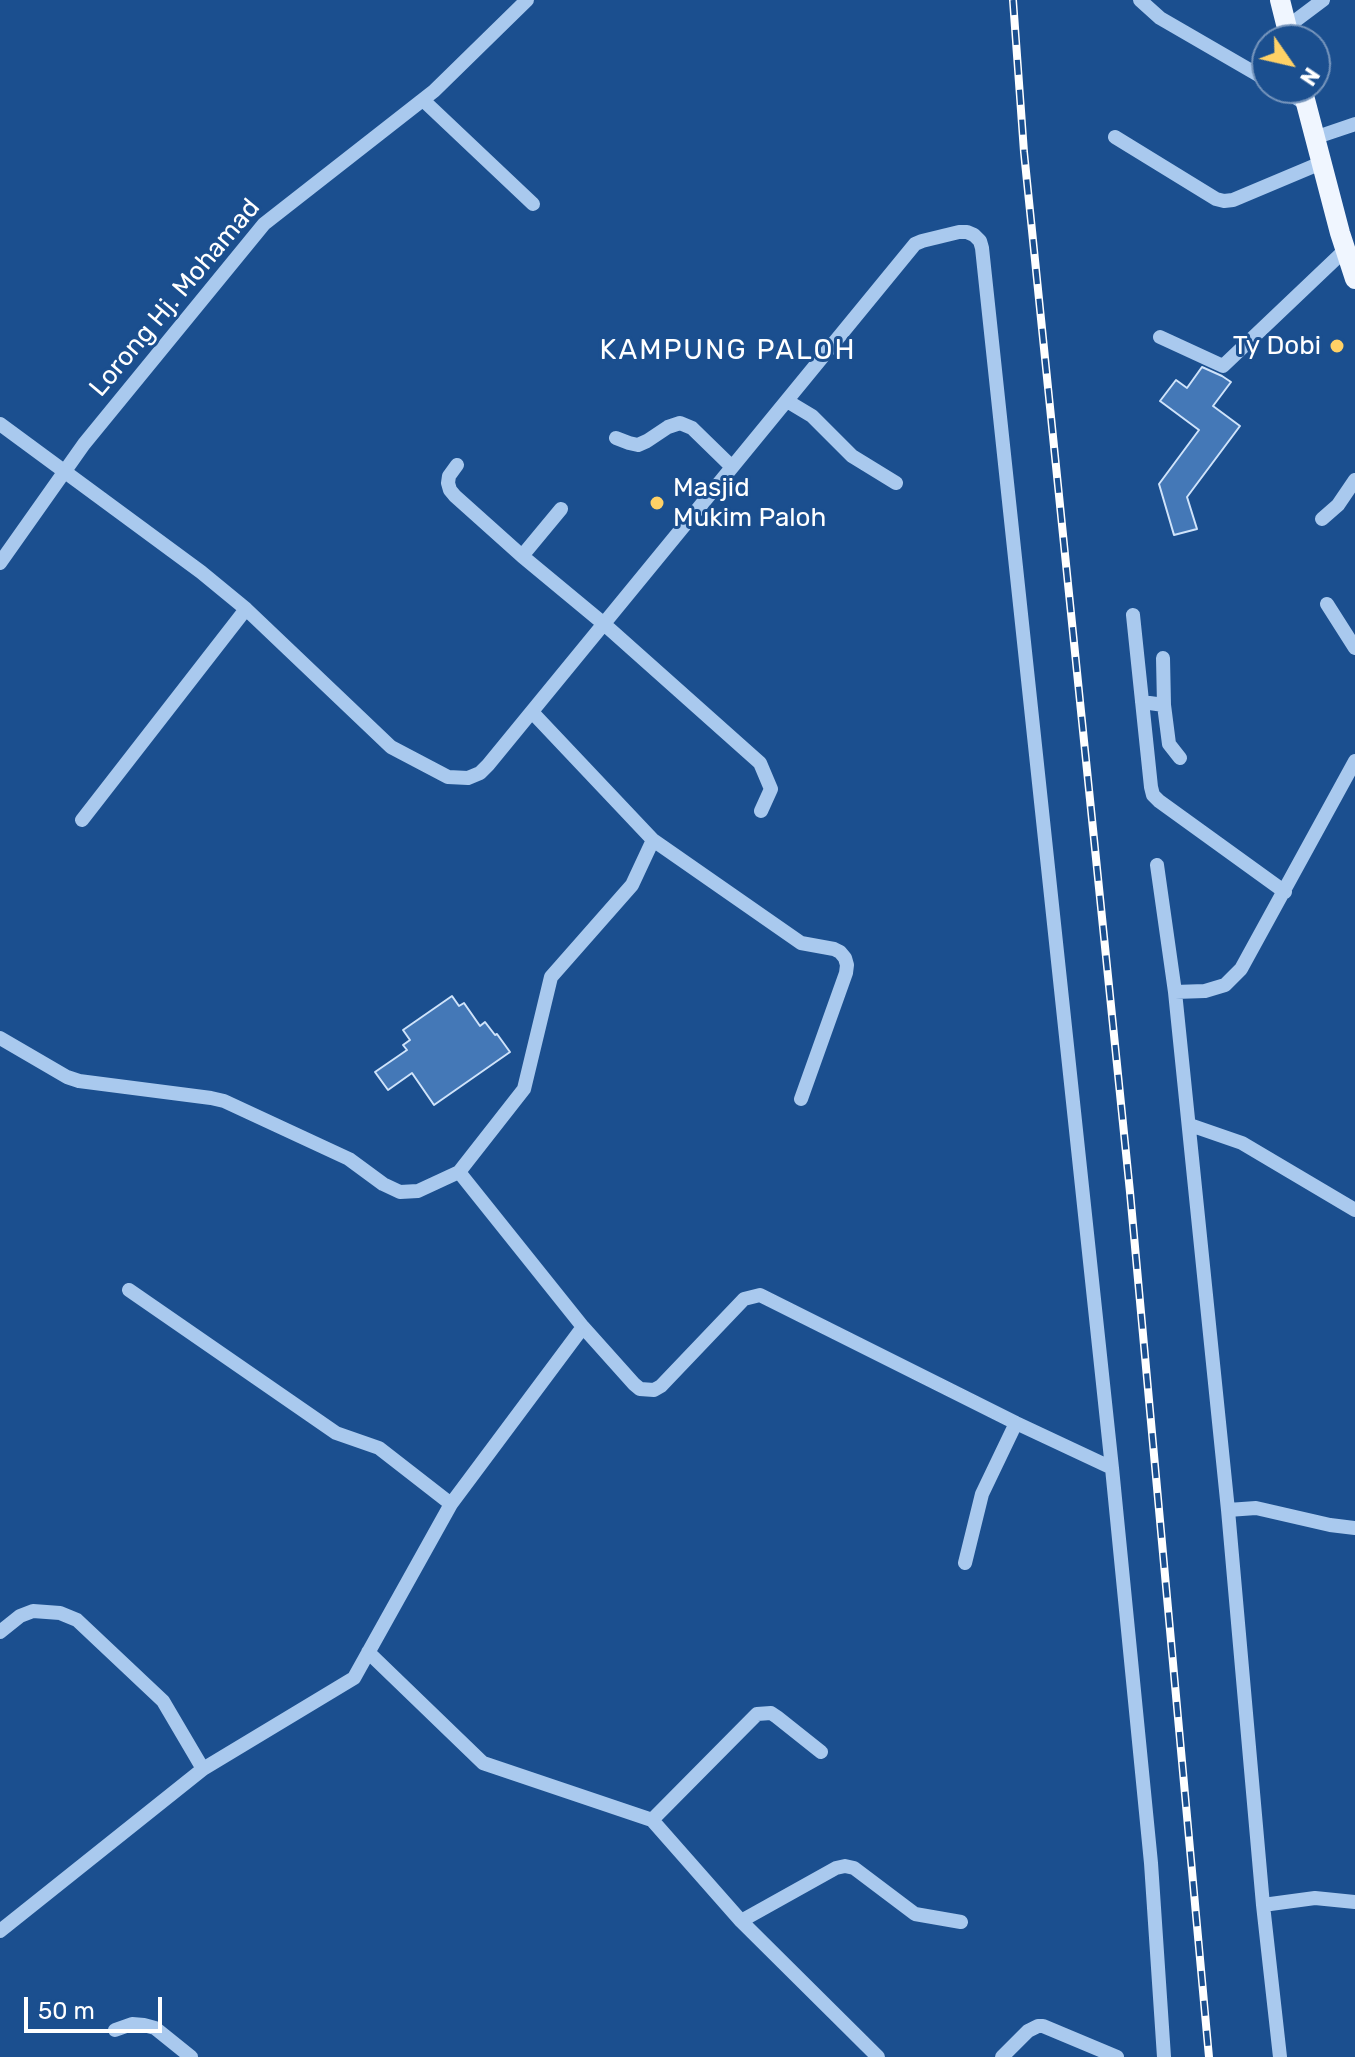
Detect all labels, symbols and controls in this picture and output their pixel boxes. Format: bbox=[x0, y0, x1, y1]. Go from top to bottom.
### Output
north arrow bbox=[1251, 24, 1331, 104]
text: N bbox=[1294, 62, 1325, 91]
street label: Lorong Hj. Mohamad bbox=[83, 193, 267, 403]
place label: Ty Dobi bbox=[1233, 330, 1321, 362]
district label: KAMPUNG PALOH bbox=[600, 334, 856, 368]
marker: Ty Dobi bbox=[1328, 337, 1346, 355]
place label: Masjid Mukim Paloh bbox=[673, 472, 826, 534]
marker: Masjid Mukim Paloh bbox=[648, 494, 666, 512]
scale bar bbox=[28, 1981, 166, 2031]
text: 50 m bbox=[38, 1997, 95, 2025]

